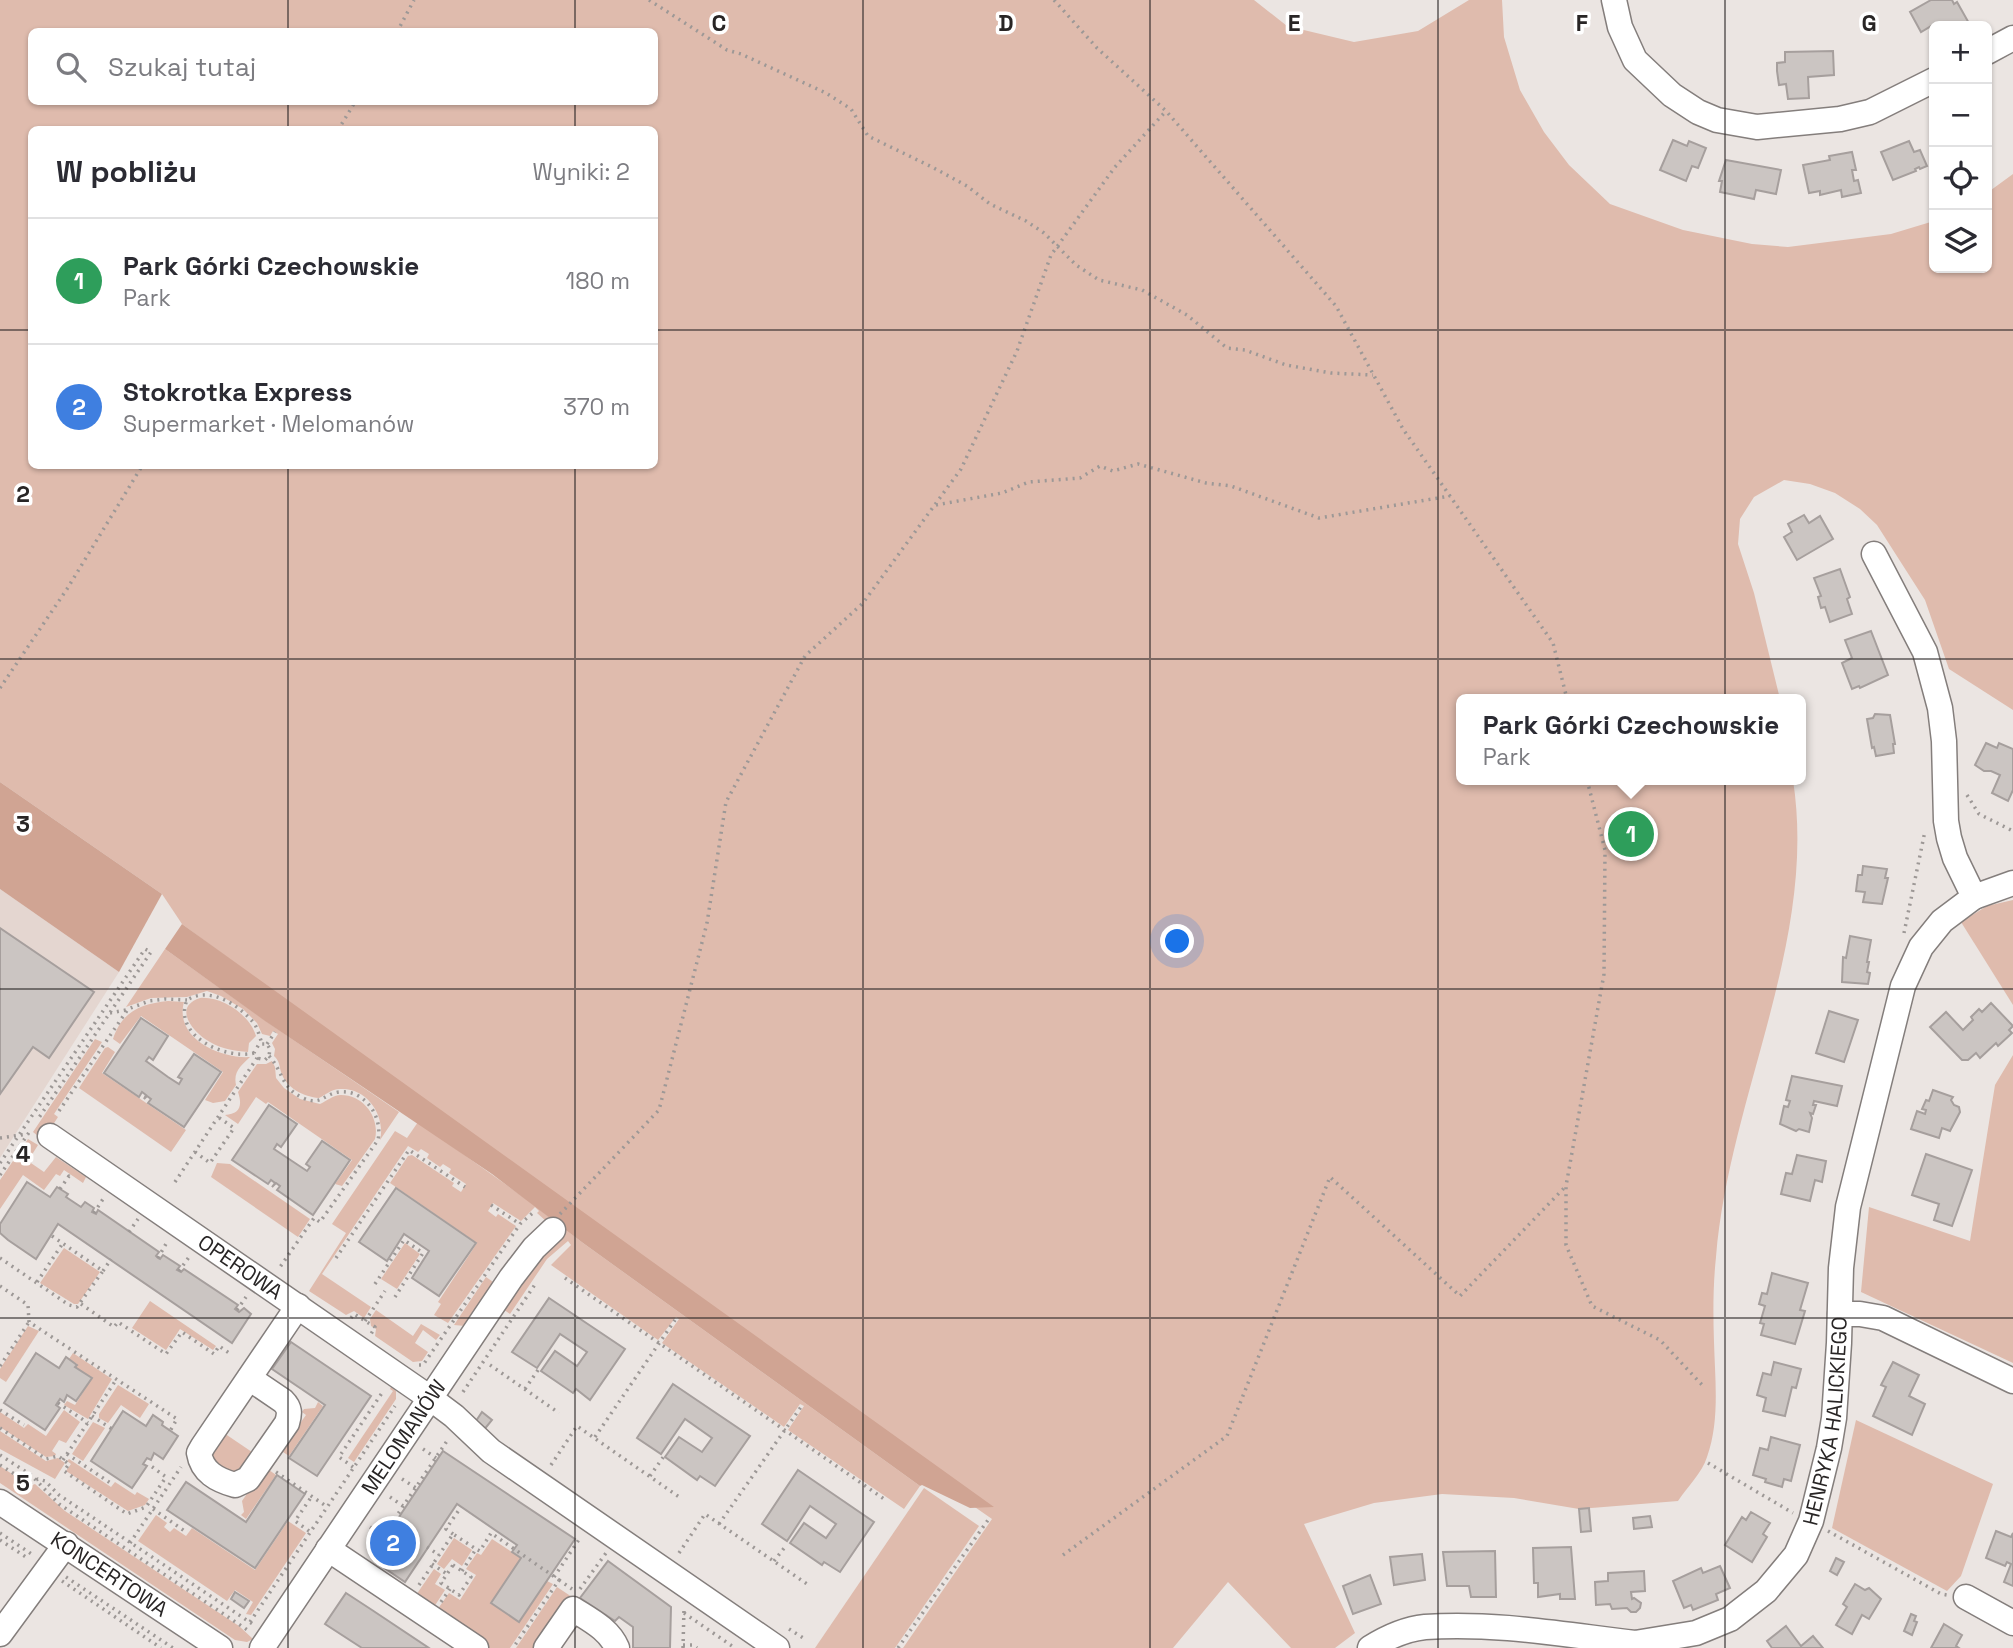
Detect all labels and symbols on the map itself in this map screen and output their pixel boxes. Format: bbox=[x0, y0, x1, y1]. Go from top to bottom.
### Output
text: C bbox=[712, 8, 726, 38]
text: D bbox=[998, 8, 1014, 38]
text: E bbox=[1288, 8, 1300, 38]
text: F bbox=[1576, 8, 1588, 38]
text: G bbox=[1861, 8, 1877, 38]
text: 2 bbox=[16, 479, 30, 509]
pin: 1 bbox=[1608, 808, 1654, 860]
text: 3 bbox=[16, 809, 30, 839]
your location bbox=[1160, 924, 1194, 958]
text: 4 bbox=[16, 1139, 31, 1169]
street label: OPEROWA bbox=[193, 1228, 288, 1305]
street label: HENRYKA HALICKIEGO bbox=[1796, 1316, 1853, 1528]
street label: MELOMANÓW bbox=[355, 1374, 452, 1500]
text: 5 bbox=[16, 1468, 30, 1498]
pin: 2 bbox=[370, 1517, 416, 1569]
street label: KONCERTOWA bbox=[46, 1525, 173, 1623]

